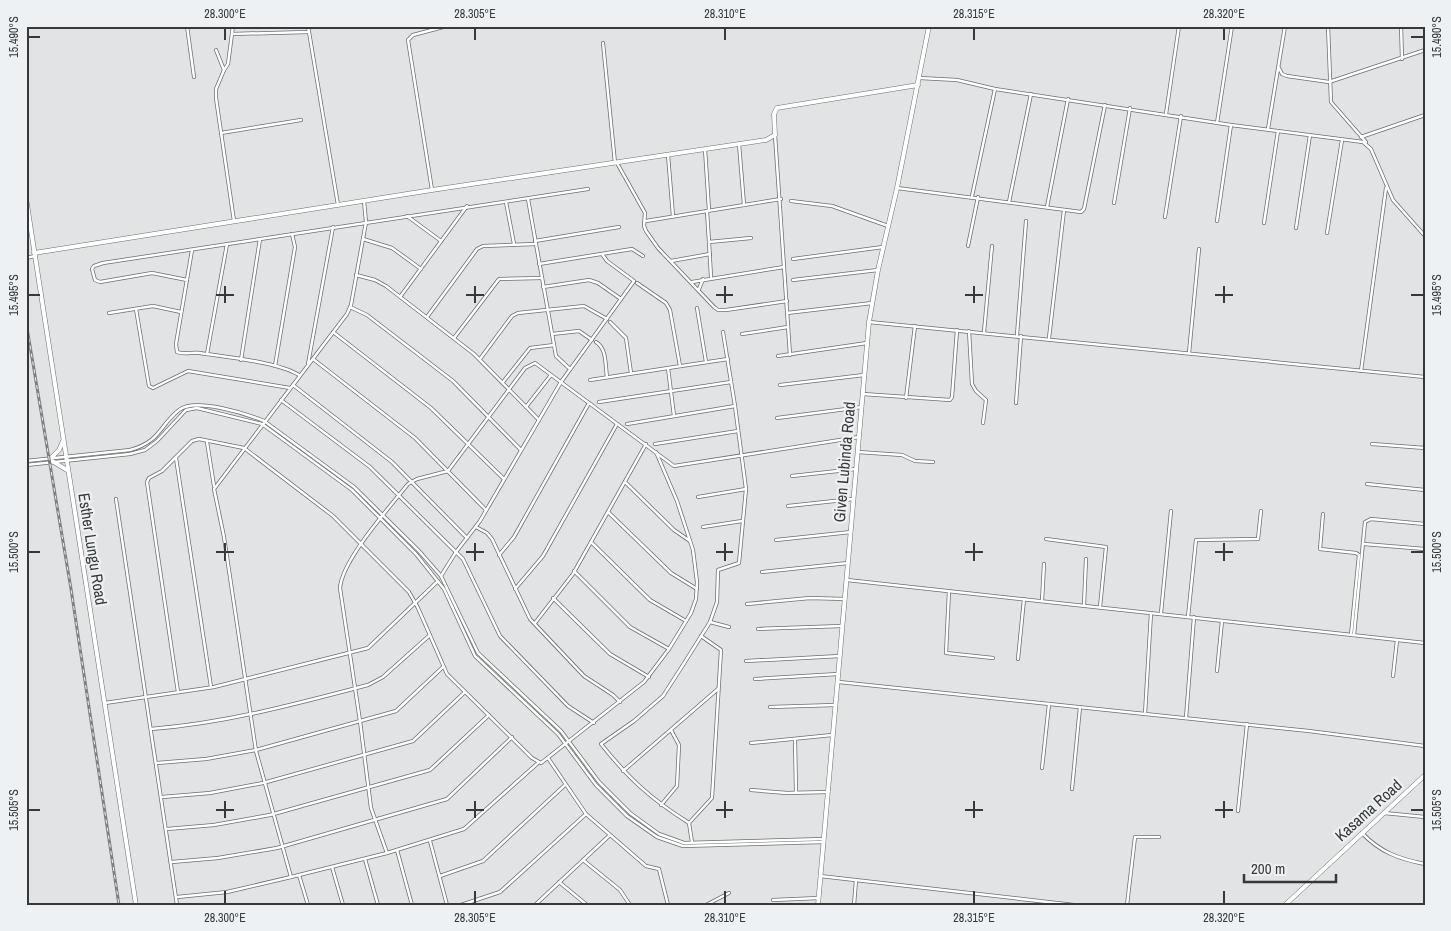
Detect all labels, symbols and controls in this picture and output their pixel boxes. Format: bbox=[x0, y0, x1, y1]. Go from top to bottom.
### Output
text: 28.300°E bbox=[204, 6, 246, 22]
text: 28.305°E bbox=[454, 6, 496, 22]
text: 28.310°E bbox=[704, 6, 746, 22]
text: 28.315°E bbox=[953, 6, 995, 22]
text: 28.320°E bbox=[1203, 6, 1245, 22]
text: 15.490°S bbox=[6, 16, 22, 58]
text: 15.490°S bbox=[1429, 16, 1445, 58]
text: 15.495°S bbox=[6, 274, 22, 316]
text: 15.495°S bbox=[1429, 274, 1445, 316]
street label: Given Lubinda Road bbox=[828, 401, 860, 523]
street label: Esther Lungu Road bbox=[73, 491, 113, 607]
text: 15.500°S bbox=[6, 531, 22, 573]
text: 15.500°S bbox=[1429, 531, 1445, 573]
street label: Kasama Road bbox=[1330, 774, 1406, 846]
text: 15.505°S bbox=[6, 789, 22, 831]
text: 15.505°S bbox=[1429, 789, 1445, 831]
scale bar bbox=[1244, 851, 1336, 883]
text: 200 m bbox=[1251, 858, 1285, 879]
text: 28.300°E bbox=[204, 910, 246, 926]
text: 28.305°E bbox=[454, 910, 496, 926]
text: 28.310°E bbox=[704, 910, 746, 926]
text: 28.315°E bbox=[953, 910, 995, 926]
text: 28.320°E bbox=[1203, 910, 1245, 926]

